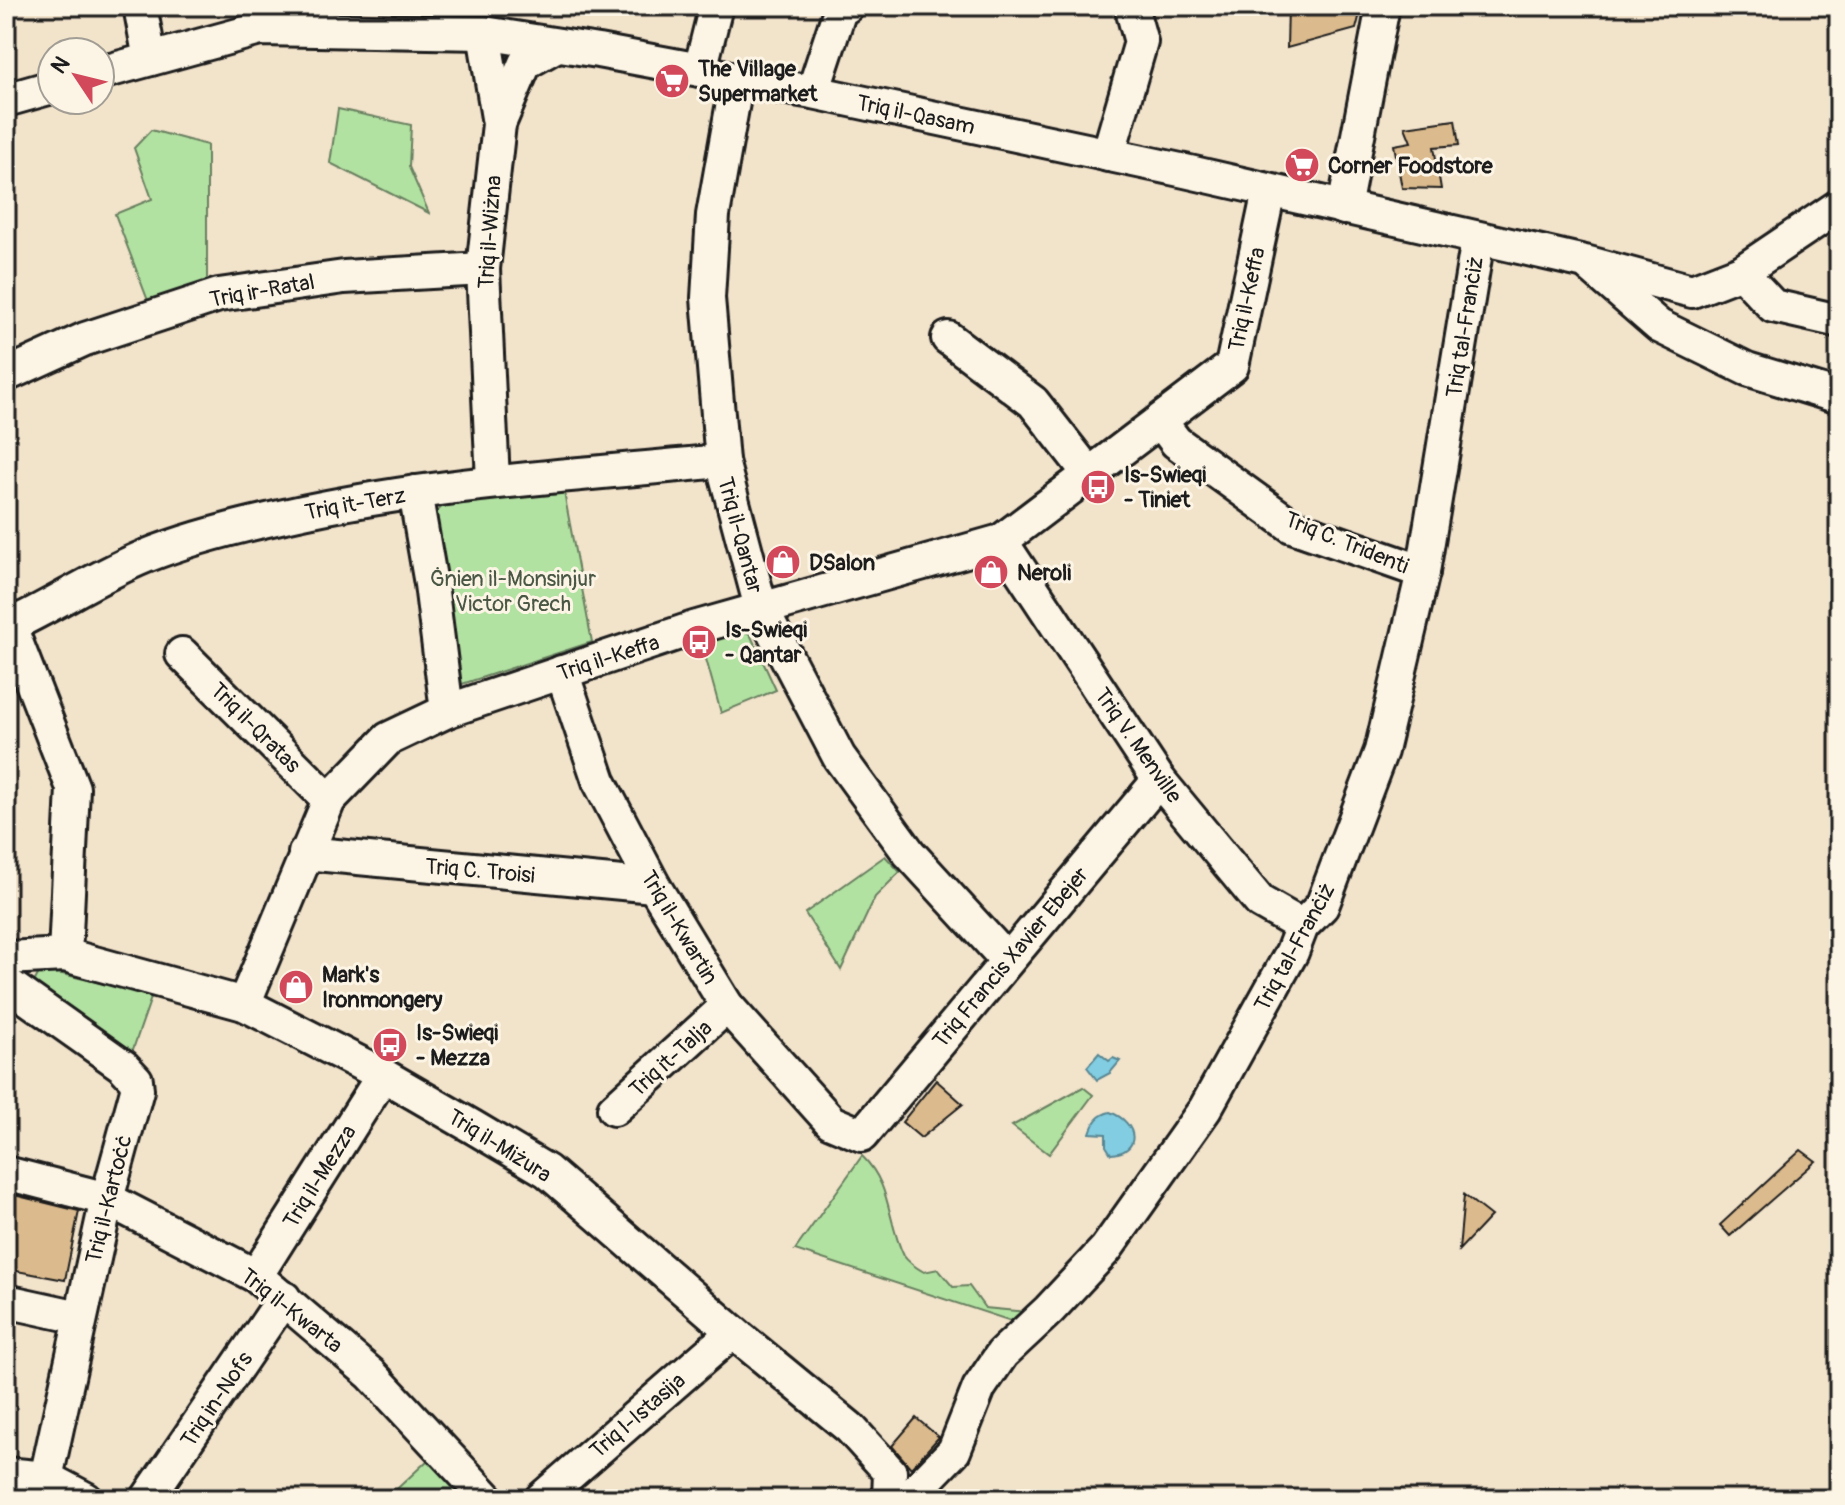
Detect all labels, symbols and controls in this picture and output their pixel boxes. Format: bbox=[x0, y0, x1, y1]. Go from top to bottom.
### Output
north arrow bbox=[36, 36, 116, 116]
text: N bbox=[45, 51, 76, 79]
place label: The Village Supermarket bbox=[697, 55, 819, 108]
supermarket icon: The Village Supermarket bbox=[653, 62, 691, 100]
street label: Triq il-Qasam bbox=[854, 89, 977, 141]
supermarket icon: Corner Foodstore bbox=[1283, 146, 1321, 184]
place label: Corner Foodstore bbox=[1328, 152, 1494, 180]
street label: Triq il-Wiżna bbox=[472, 174, 508, 290]
street label: Triq il-Keffa bbox=[1222, 245, 1272, 354]
street label: Triq tal-Franċiż bbox=[1440, 255, 1490, 399]
street label: Triq ir-Ratal bbox=[207, 268, 317, 314]
place label: Is-Swieqi - Tiniet bbox=[1124, 461, 1206, 514]
bus stop icon: Is-Swieqi - Tiniet bbox=[1079, 468, 1117, 506]
street label: Triq il-Qantar bbox=[711, 474, 769, 597]
street label: Triq it-Terz bbox=[303, 481, 408, 527]
street label: Triq C. Tridenti bbox=[1281, 505, 1413, 581]
shop icon: DSalon bbox=[764, 543, 802, 581]
place label: DSalon bbox=[809, 549, 875, 577]
shop icon: Neroli bbox=[972, 553, 1010, 591]
place label: Neroli bbox=[1017, 559, 1071, 587]
park label: Ġnien il-Monsinjur Victor Grech bbox=[430, 565, 596, 618]
place label: Is-Swieqi - Qantar bbox=[725, 616, 807, 669]
bus stop icon: Is-Swieqi - Qantar bbox=[680, 623, 718, 661]
street label: Triq il-Keffa bbox=[554, 628, 663, 688]
street label: Triq il-Qratas bbox=[204, 677, 307, 779]
street label: Triq V. Menville bbox=[1088, 682, 1188, 809]
street label: Triq C. Troisi bbox=[424, 852, 536, 890]
street label: Triq Francis Xavier Ebejer bbox=[927, 861, 1095, 1054]
street label: Triq il-Kwartin bbox=[634, 865, 724, 990]
street label: Triq tal-Franċiż bbox=[1248, 879, 1342, 1016]
place label: Mark's Ironmongery bbox=[322, 961, 443, 1014]
shop icon: Mark's Ironmongery bbox=[277, 968, 315, 1006]
street label: Triq it-Talja bbox=[623, 1014, 718, 1103]
place label: Is-Swieqi - Mezza bbox=[416, 1019, 498, 1072]
bus stop icon: Is-Swieqi - Mezza bbox=[371, 1026, 409, 1064]
street label: Triq il-Miżura bbox=[442, 1103, 557, 1189]
street label: Triq il-Mezza bbox=[277, 1120, 363, 1233]
street label: Triq il-Kartoċċ bbox=[79, 1132, 138, 1267]
street label: Triq il-Kwarta bbox=[235, 1262, 348, 1359]
street label: Triq in-Nofs bbox=[175, 1346, 259, 1453]
street label: Triq l-Istasija bbox=[584, 1367, 691, 1465]

